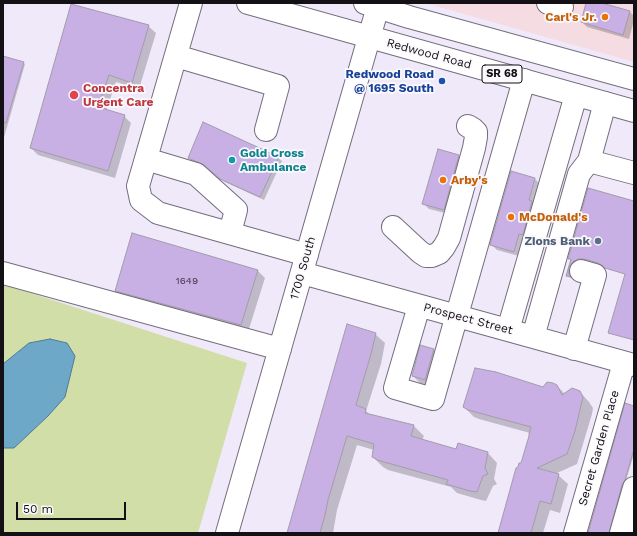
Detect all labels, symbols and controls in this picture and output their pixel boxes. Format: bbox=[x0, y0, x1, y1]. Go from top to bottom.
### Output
place label: Carl's Jr. bbox=[545, 10, 597, 24]
marker: Carl's Jr. bbox=[600, 12, 610, 22]
street label: Redwood Road bbox=[385, 36, 473, 72]
road number: SR 68 bbox=[482, 65, 522, 83]
place label: Redwood Road @ 1695 South bbox=[346, 67, 434, 95]
marker: Redwood Road @ 1695 South bbox=[437, 76, 447, 86]
place label: Concentra Urgent Care bbox=[83, 81, 153, 109]
marker: Concentra Urgent Care bbox=[68, 89, 80, 101]
place label: Gold Cross Ambulance bbox=[240, 146, 307, 174]
marker: Gold Cross Ambulance bbox=[227, 155, 237, 165]
place label: Arby's bbox=[451, 173, 488, 187]
marker: Arby's bbox=[438, 175, 448, 185]
place label: McDonald's bbox=[519, 210, 588, 224]
marker: McDonald's bbox=[506, 212, 516, 222]
place label: Zions Bank bbox=[524, 234, 590, 248]
street label: 1700 South bbox=[287, 235, 319, 301]
marker: Zions Bank bbox=[593, 236, 603, 246]
house number: 1649 bbox=[176, 275, 198, 287]
street label: Prospect Street bbox=[422, 300, 514, 338]
street label: Secret Garden Place bbox=[576, 389, 622, 507]
scale bar bbox=[18, 494, 128, 520]
text: 50 m bbox=[23, 502, 53, 516]

